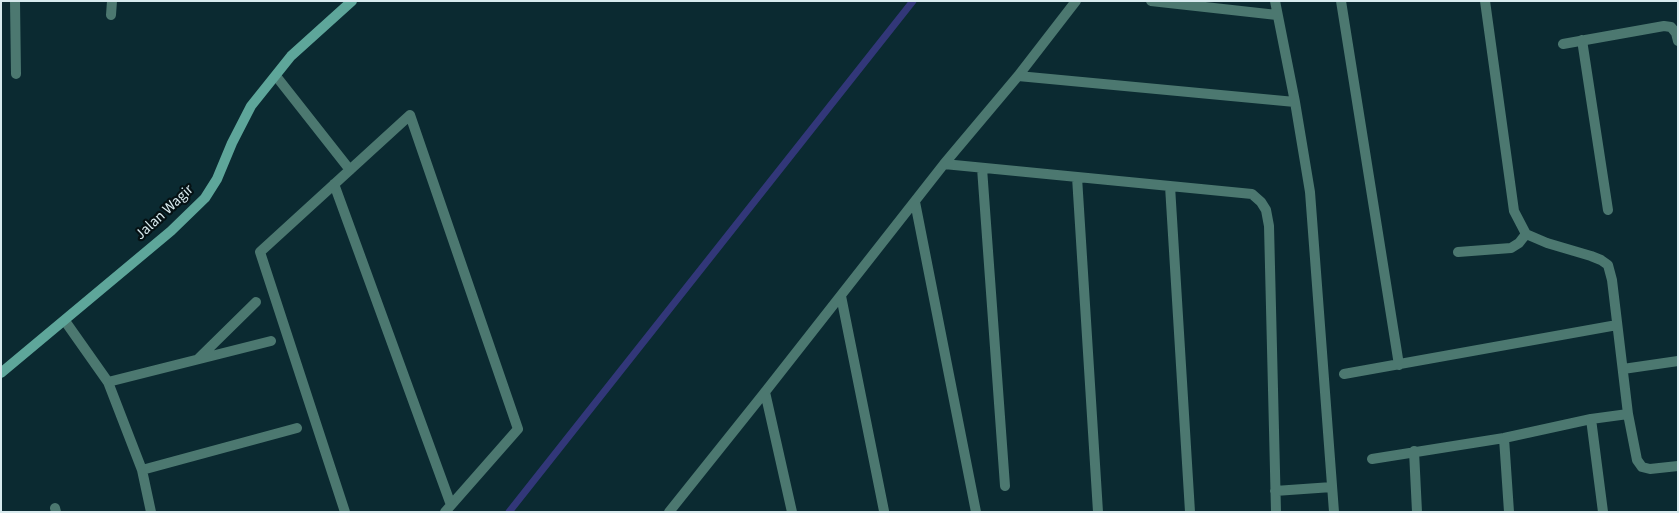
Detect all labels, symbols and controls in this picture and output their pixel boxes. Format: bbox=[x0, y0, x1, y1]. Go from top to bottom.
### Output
street label: Jalan Wagir bbox=[132, 182, 198, 244]

